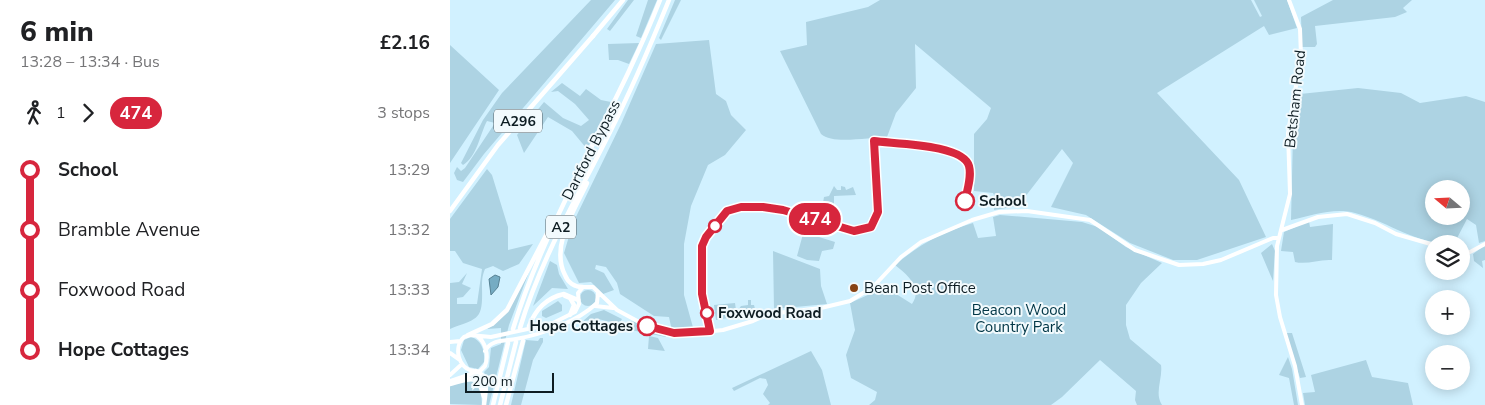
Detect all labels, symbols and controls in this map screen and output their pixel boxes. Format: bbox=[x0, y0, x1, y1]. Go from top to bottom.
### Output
text: 6 min bbox=[20, 13, 94, 51]
text: £2.16 bbox=[380, 30, 430, 56]
street label: Betsham Road bbox=[1280, 49, 1310, 149]
text: 13:28 – 13:34 · Bus bbox=[20, 51, 160, 73]
street label: Dartford Bypass bbox=[557, 96, 625, 204]
icon: walk bbox=[20, 99, 48, 127]
icon: forward bbox=[74, 99, 102, 127]
text: 474 bbox=[120, 101, 152, 125]
text: 1 bbox=[56, 102, 66, 124]
text: 3 stops bbox=[377, 102, 430, 124]
road number: A296 bbox=[494, 110, 542, 132]
text: School bbox=[58, 157, 118, 183]
text: 13:29 bbox=[388, 159, 430, 181]
north arrow bbox=[1425, 180, 1470, 225]
map controls bbox=[1425, 180, 1470, 390]
marker: School bbox=[955, 191, 975, 211]
place label: School bbox=[979, 191, 1027, 211]
line badge: 474 bbox=[786, 203, 844, 235]
text: 474 bbox=[799, 207, 831, 231]
road number: A2 bbox=[546, 216, 576, 238]
text: Bramble Avenue bbox=[58, 217, 200, 243]
text: 13:32 bbox=[388, 219, 430, 241]
unlabelled marker bbox=[708, 219, 722, 233]
button: layers bbox=[1425, 235, 1470, 280]
text: Foxwood Road bbox=[58, 277, 185, 303]
place label: Bean Post Office bbox=[864, 278, 976, 298]
text: 13:33 bbox=[388, 279, 430, 301]
marker: Bean Post Office bbox=[848, 282, 860, 294]
button: + bbox=[1425, 290, 1470, 335]
park label: Beacon Wood Country Park bbox=[972, 300, 1066, 337]
place label: Foxwood Road bbox=[718, 303, 822, 323]
marker: Foxwood Road bbox=[700, 306, 714, 320]
place label: Hope Cottages bbox=[530, 316, 633, 336]
marker: Hope Cottages bbox=[637, 316, 657, 336]
text: Hope Cottages bbox=[58, 337, 189, 363]
text: 13:34 bbox=[388, 339, 430, 361]
button: − bbox=[1425, 345, 1470, 390]
scale bar bbox=[465, 370, 554, 393]
text: 200 m bbox=[472, 372, 513, 391]

